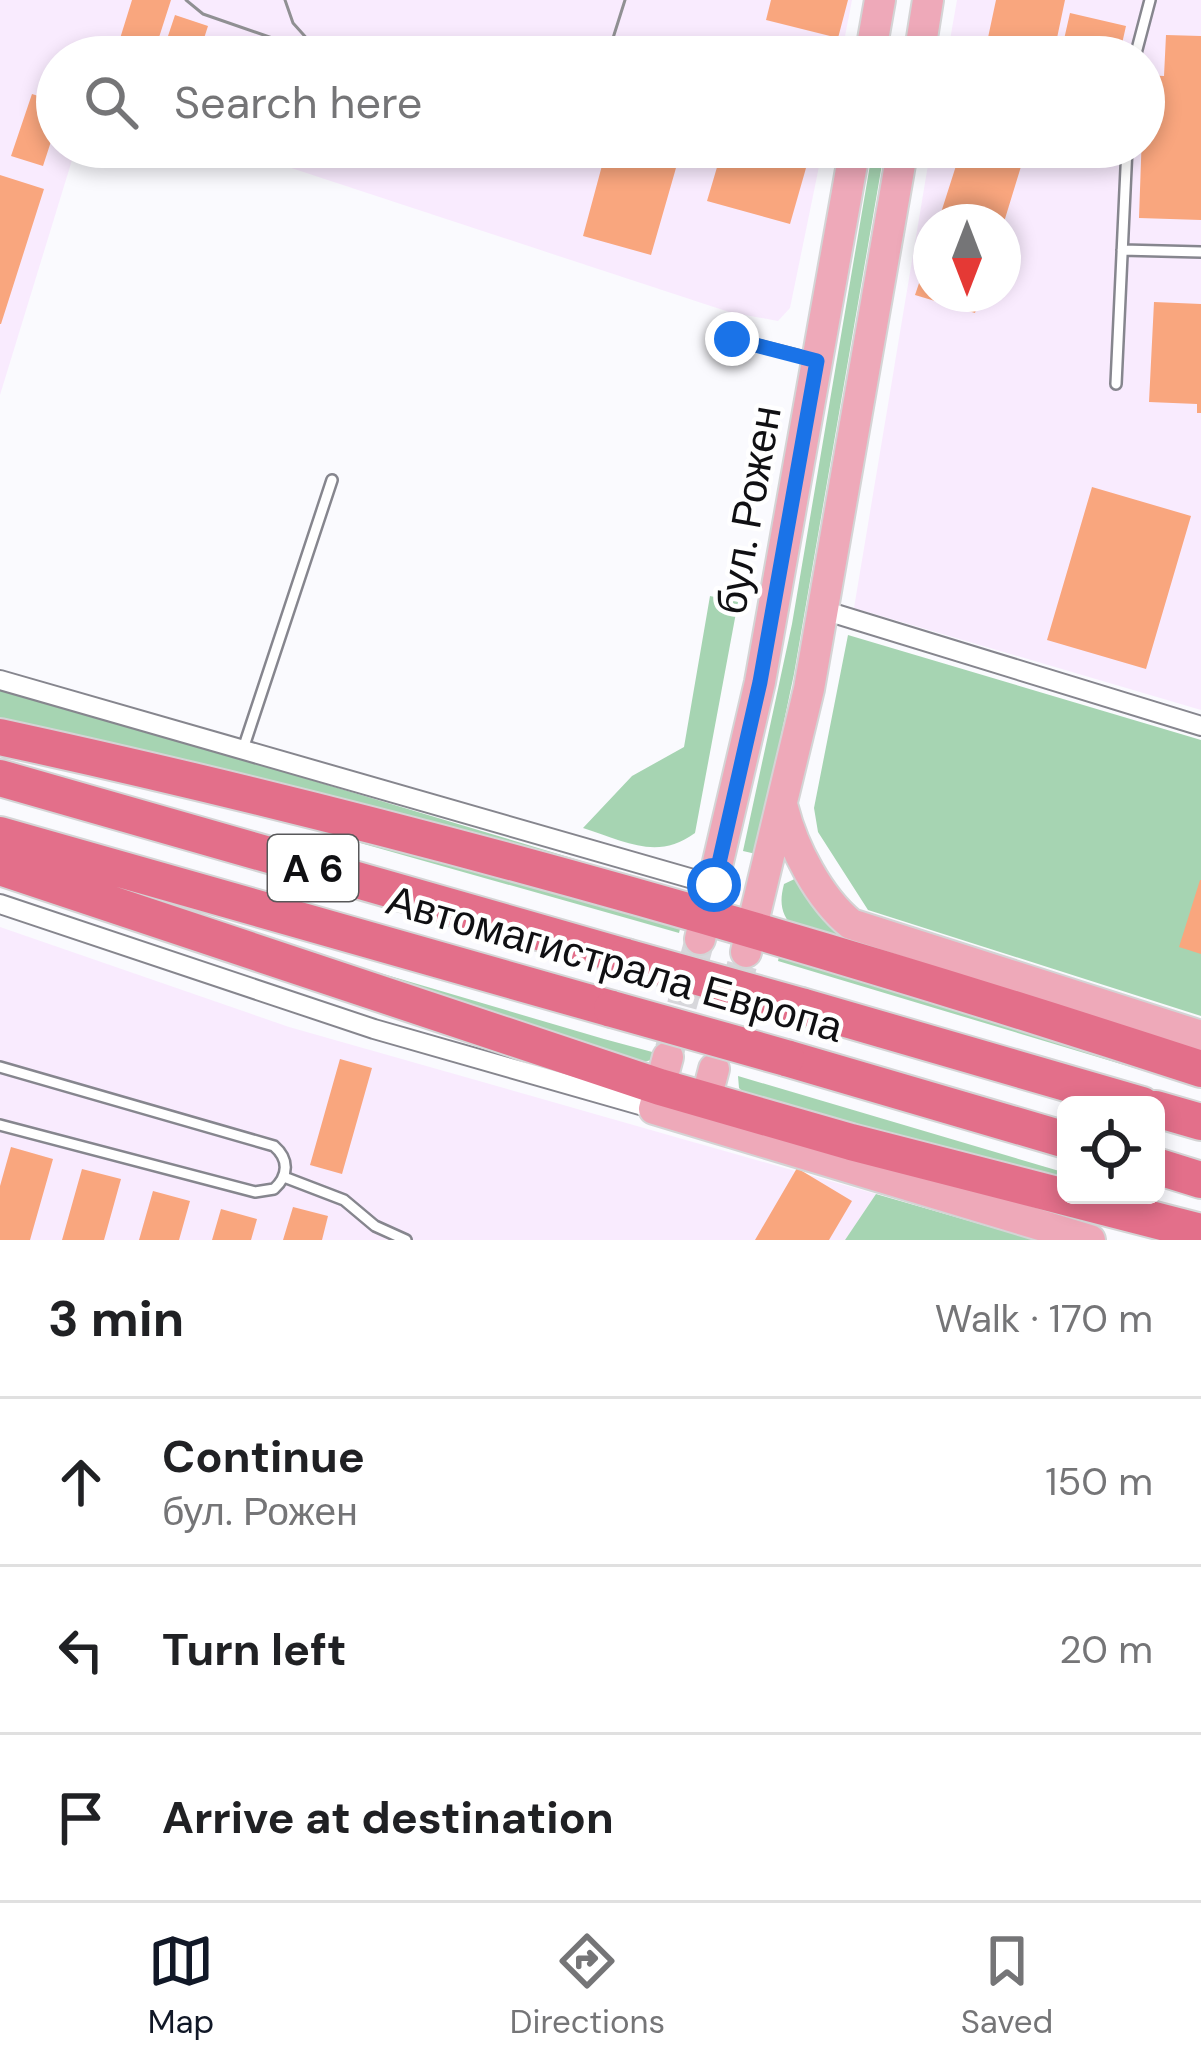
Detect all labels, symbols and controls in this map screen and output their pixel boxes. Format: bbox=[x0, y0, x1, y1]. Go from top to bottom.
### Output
search box bbox=[36, 36, 1165, 168]
icon: search bbox=[78, 69, 144, 135]
text: Search here bbox=[174, 73, 422, 132]
north arrow bbox=[913, 204, 1021, 312]
route end bbox=[705, 312, 759, 366]
street label: бул. Рожен bbox=[703, 401, 794, 619]
road number: A 6 bbox=[268, 835, 358, 901]
route start bbox=[687, 858, 741, 912]
street label: Автомагистрала Европа bbox=[381, 872, 850, 1055]
map controls bbox=[1057, 1096, 1165, 1204]
button: locate bbox=[1057, 1096, 1165, 1204]
text: 3 min bbox=[48, 1285, 184, 1352]
text: Walk · 170 m bbox=[935, 1293, 1153, 1344]
text: Continue bbox=[162, 1427, 365, 1486]
icon: ahead bbox=[48, 1449, 114, 1515]
text: 150 m bbox=[1045, 1456, 1153, 1507]
text: бул. Рожен bbox=[162, 1486, 358, 1537]
icon: left bbox=[48, 1617, 114, 1683]
text: Turn left bbox=[162, 1620, 346, 1679]
text: 20 m bbox=[1059, 1624, 1153, 1675]
icon: arrive bbox=[48, 1785, 114, 1851]
text: Arrive at destination bbox=[162, 1788, 614, 1847]
tab: Map bbox=[148, 1928, 214, 2043]
tab: Directions bbox=[510, 1928, 665, 2043]
tab: Saved bbox=[961, 1928, 1053, 2043]

